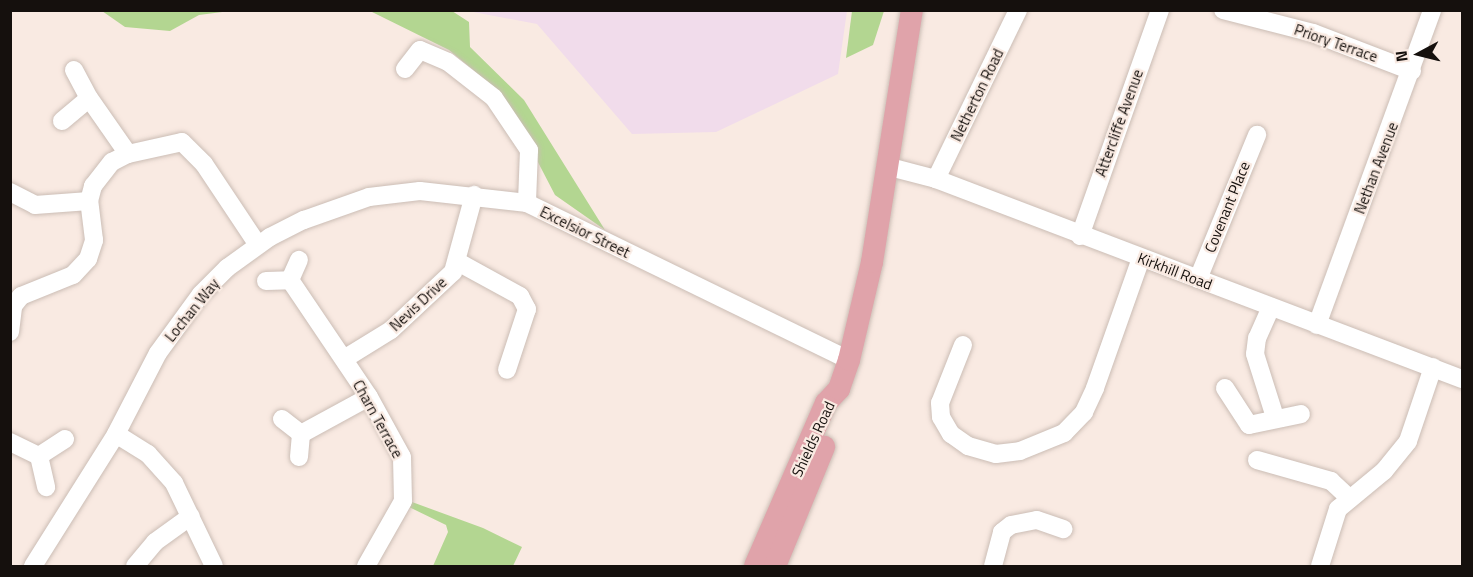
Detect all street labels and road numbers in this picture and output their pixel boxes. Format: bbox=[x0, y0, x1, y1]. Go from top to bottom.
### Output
street label: Priory Terrace bbox=[1292, 20, 1380, 66]
street label: Netherton Road bbox=[947, 46, 1007, 144]
street label: Attercliffe Avenue bbox=[1091, 67, 1147, 179]
street label: Nethan Avenue bbox=[1350, 120, 1402, 216]
street label: Covenant Place bbox=[1201, 159, 1253, 255]
street label: Excelsior Street bbox=[537, 202, 633, 262]
street label: Kirkhill Road bbox=[1135, 249, 1215, 293]
street label: Nevis Drive bbox=[386, 273, 450, 335]
street label: Lochan Way bbox=[161, 275, 223, 345]
street label: Charn Terrace bbox=[349, 377, 407, 461]
street label: Shields Road bbox=[788, 398, 838, 480]

